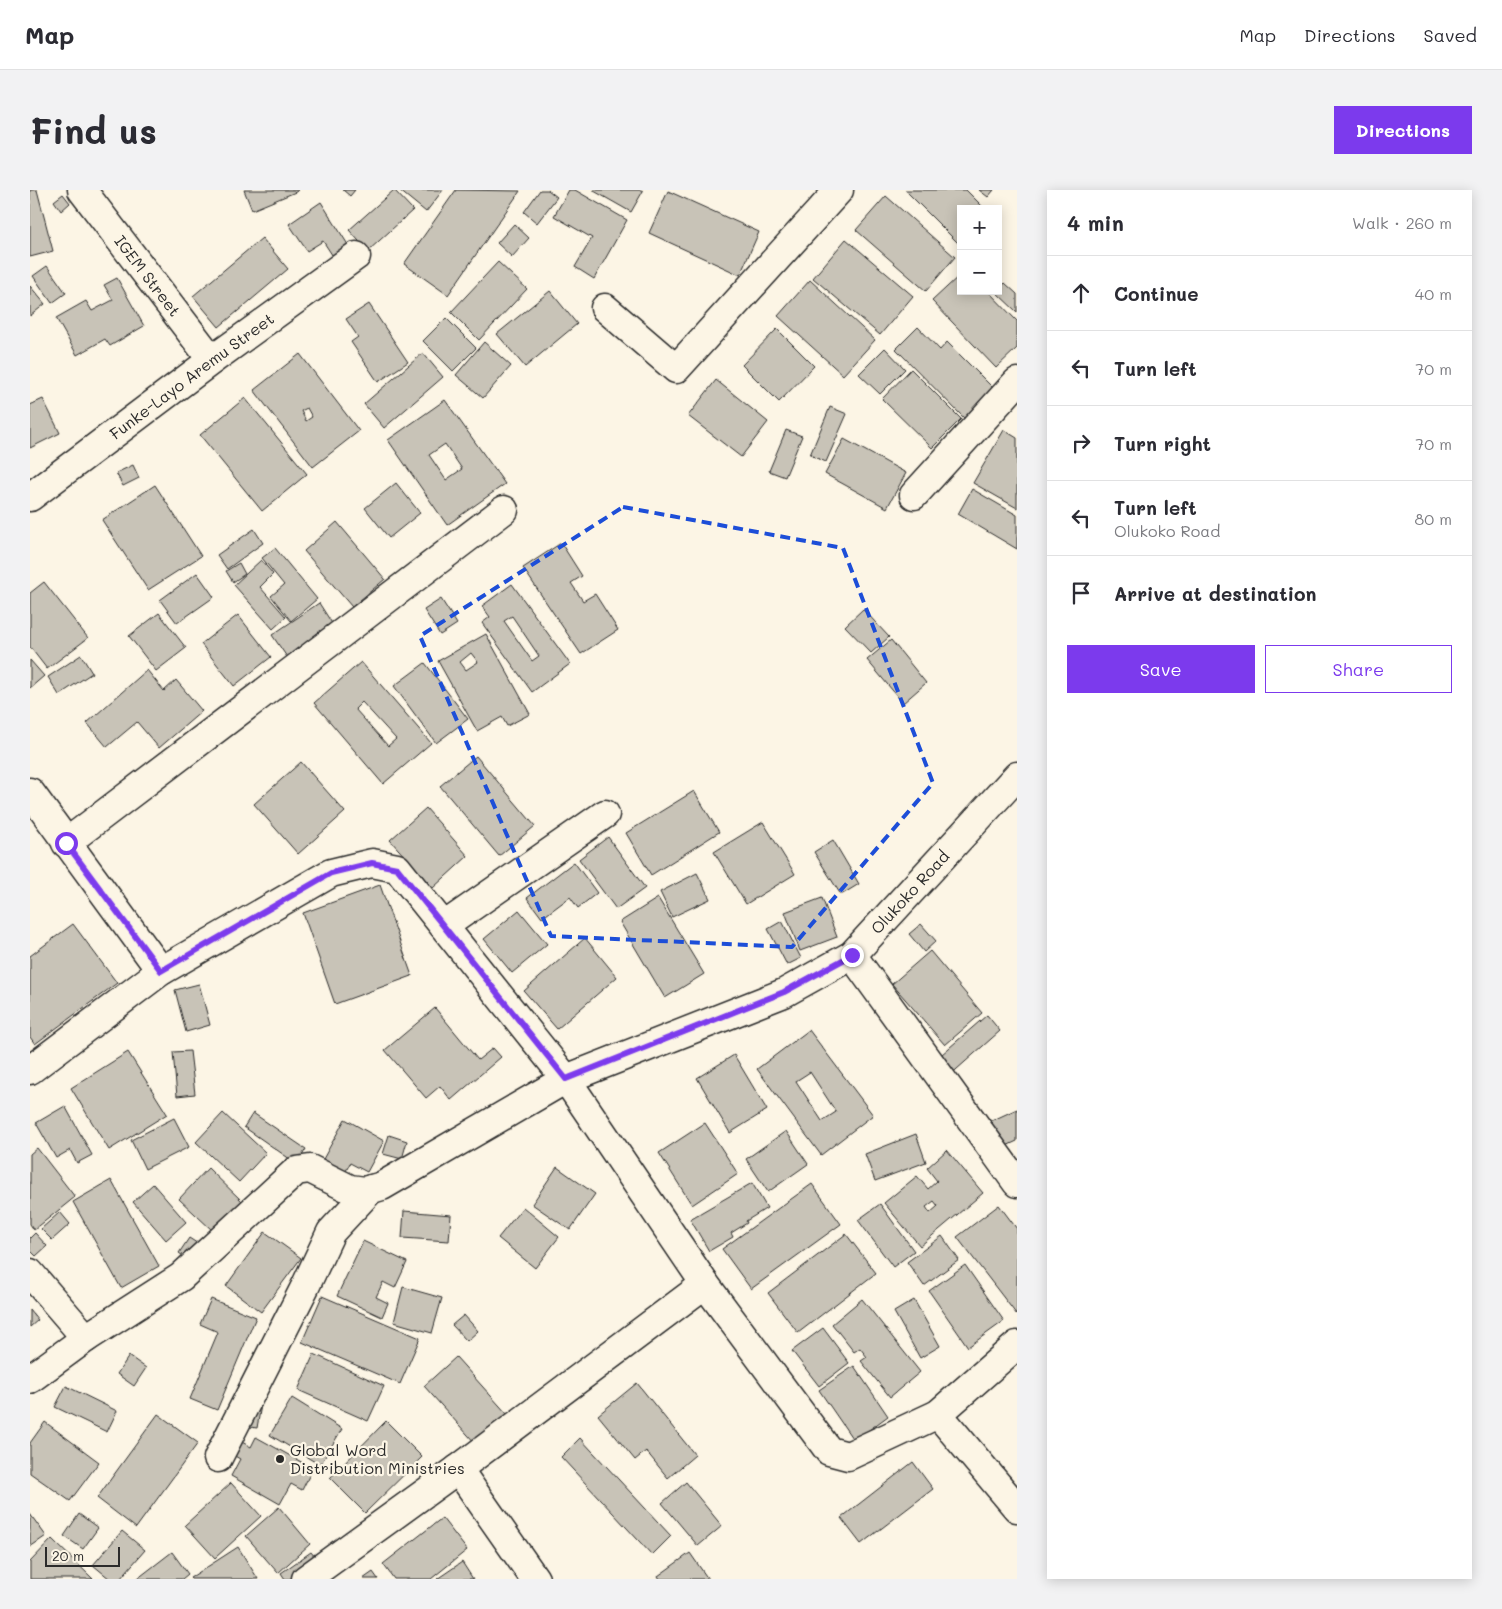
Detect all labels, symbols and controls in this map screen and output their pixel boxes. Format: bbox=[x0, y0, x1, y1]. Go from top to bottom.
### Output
text: Map bbox=[25, 19, 74, 50]
text: Map bbox=[1239, 23, 1276, 47]
text: Directions bbox=[1304, 23, 1396, 47]
text: Saved bbox=[1424, 23, 1477, 47]
button: Directions bbox=[1334, 106, 1472, 154]
text: Find us bbox=[30, 107, 157, 153]
map controls bbox=[957, 205, 1002, 295]
button: + bbox=[957, 205, 1002, 250]
text: 4 min bbox=[1067, 209, 1124, 236]
text: Walk · 260 m bbox=[1352, 212, 1452, 233]
street label: IGEM Street bbox=[110, 231, 186, 320]
button: − bbox=[957, 250, 1002, 295]
icon: ahead bbox=[1067, 279, 1095, 307]
text: Continue bbox=[1114, 281, 1199, 306]
text: 40 m bbox=[1415, 283, 1452, 304]
street label: Funke-Layo Aremu Street bbox=[105, 308, 278, 444]
icon: left bbox=[1067, 354, 1095, 382]
text: Turn left bbox=[1114, 356, 1197, 381]
text: 70 m bbox=[1415, 358, 1452, 379]
icon: right bbox=[1067, 429, 1095, 457]
text: Turn right bbox=[1114, 431, 1211, 456]
text: 70 m bbox=[1415, 433, 1452, 454]
text: Turn left bbox=[1114, 495, 1197, 520]
icon: left bbox=[1067, 504, 1095, 532]
text: 80 m bbox=[1415, 508, 1452, 529]
text: Olukoko Road bbox=[1114, 520, 1220, 541]
icon: arrive bbox=[1067, 579, 1095, 607]
text: Arrive at destination bbox=[1114, 581, 1317, 606]
button: Save bbox=[1067, 645, 1255, 693]
button: Share bbox=[1265, 645, 1452, 693]
route start bbox=[55, 832, 78, 855]
street label: Olukoko Road bbox=[866, 846, 953, 938]
route end bbox=[841, 944, 864, 967]
place label: Global Word Distribution Ministries bbox=[290, 1439, 465, 1478]
marker: Global Word Distribution Ministries bbox=[274, 1453, 286, 1465]
scale bar bbox=[45, 1544, 120, 1567]
text: 20 m bbox=[52, 1546, 84, 1565]

